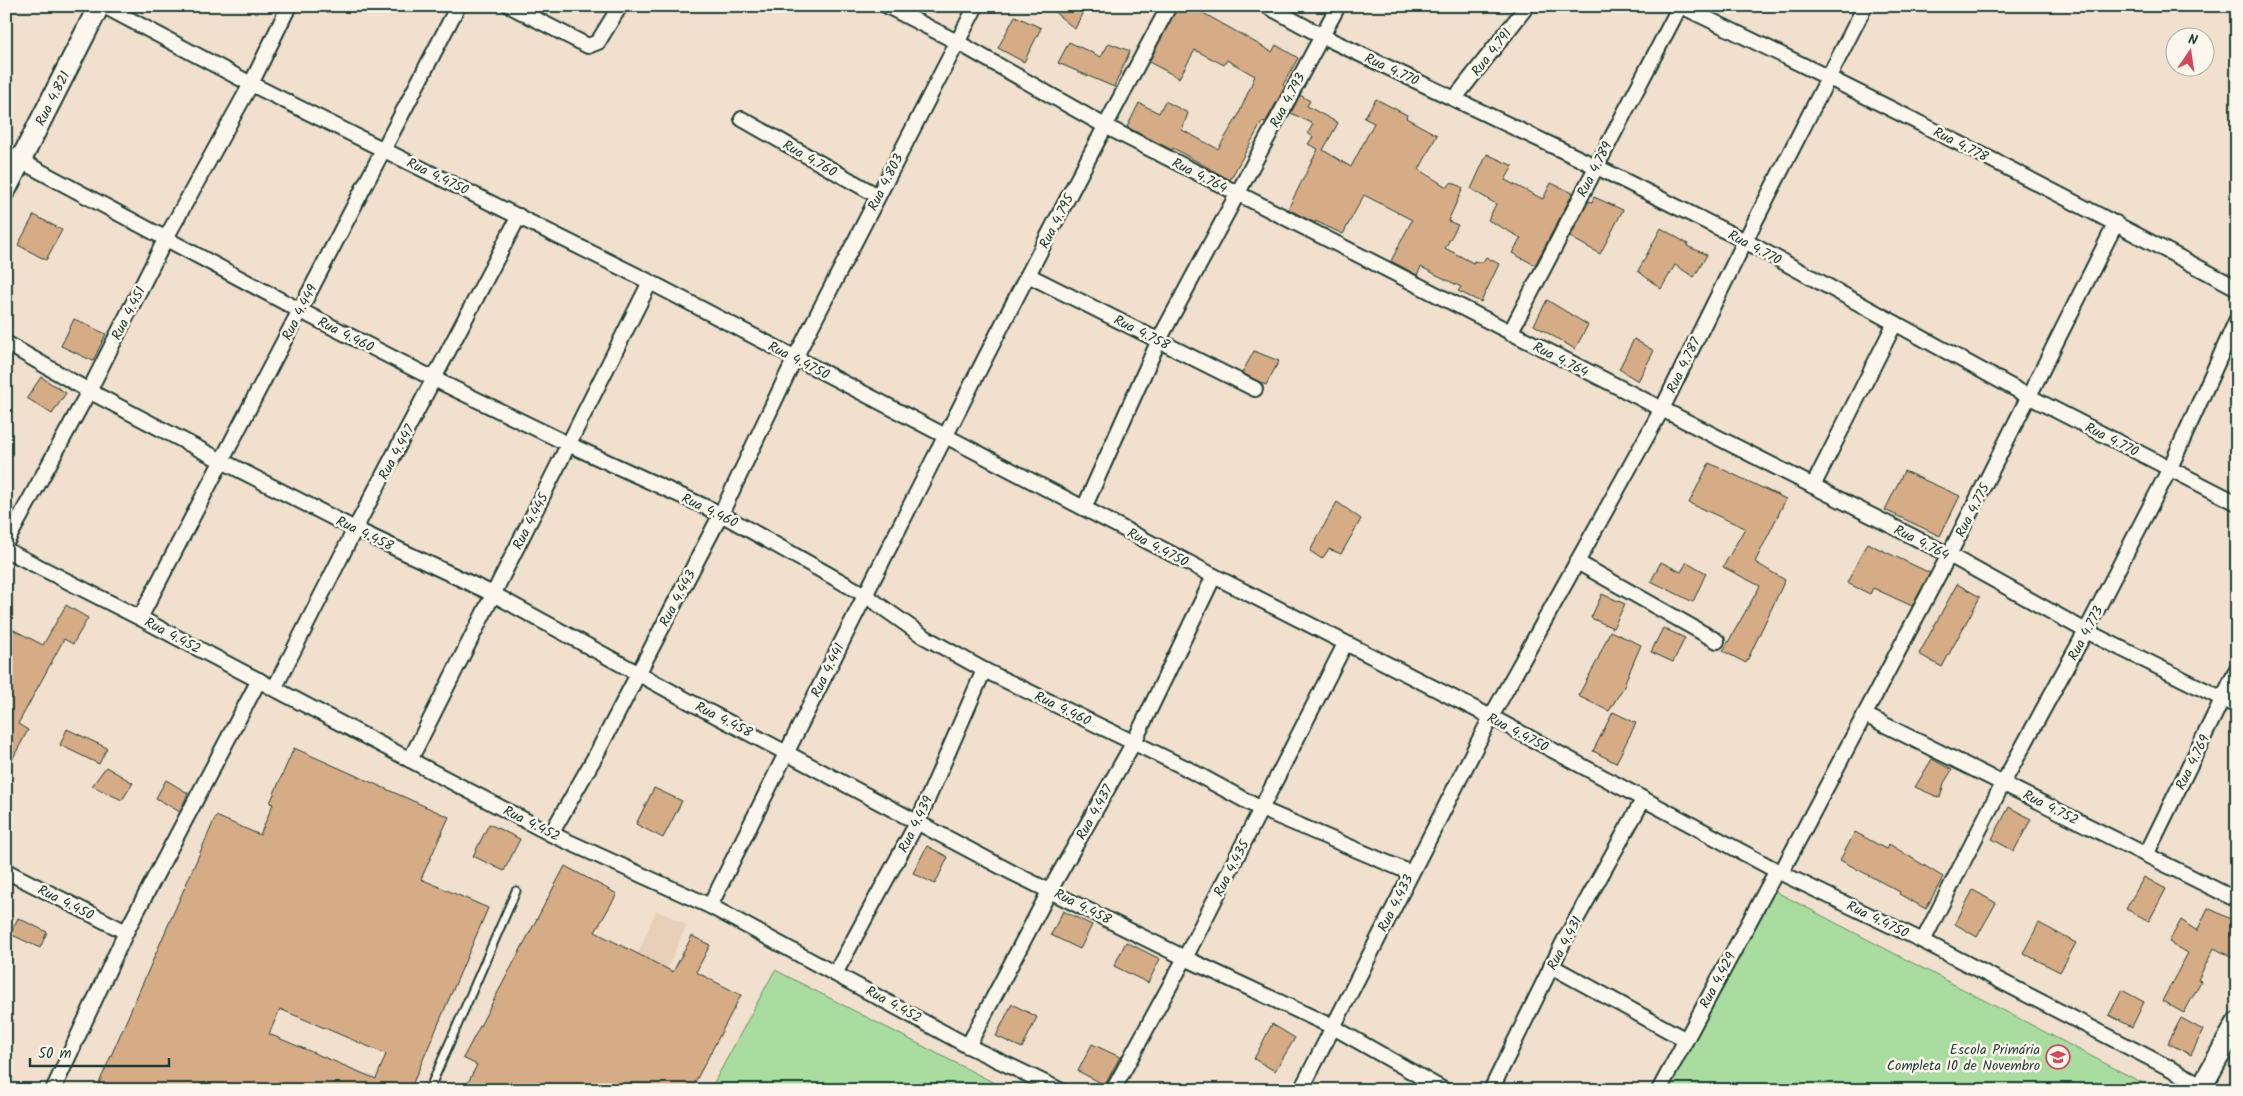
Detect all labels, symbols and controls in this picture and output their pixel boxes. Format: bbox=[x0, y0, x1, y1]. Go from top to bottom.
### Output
street label: Rua 4.791 bbox=[1466, 24, 1518, 81]
north arrow bbox=[2166, 28, 2216, 78]
text: N bbox=[2186, 29, 2200, 52]
street label: Rua 4.770 bbox=[1361, 48, 1423, 92]
street label: Rua 4.821 bbox=[30, 67, 76, 130]
street label: Rua 4.793 bbox=[1264, 69, 1312, 132]
street label: Rua 4.778 bbox=[1929, 122, 1993, 168]
street label: Rua 4.760 bbox=[778, 134, 841, 183]
street label: Rua 4.789 bbox=[1572, 138, 1618, 201]
street label: Rua 4.803 bbox=[862, 150, 910, 215]
street label: Rua 4.4750 bbox=[403, 152, 472, 201]
street label: Rua 4.764 bbox=[1168, 152, 1232, 199]
street label: Rua 4.795 bbox=[1034, 189, 1081, 253]
street label: Rua 4.770 bbox=[1724, 225, 1785, 271]
street label: Rua 4.449 bbox=[276, 280, 323, 344]
street label: Rua 4.451 bbox=[106, 283, 152, 344]
street label: Rua 4.758 bbox=[1110, 309, 1174, 357]
street label: Rua 4.460 bbox=[314, 311, 378, 358]
street label: Rua 4.787 bbox=[1661, 333, 1707, 397]
street label: Rua 4.4750 bbox=[764, 336, 833, 386]
street label: Rua 4.764 bbox=[1529, 336, 1593, 383]
street label: Rua 4.770 bbox=[2081, 417, 2142, 463]
street label: Rua 4.447 bbox=[373, 420, 421, 484]
street label: Rua 4.775 bbox=[1950, 478, 1997, 542]
street label: Rua 4.445 bbox=[507, 488, 555, 554]
street label: Rua 4.460 bbox=[677, 488, 742, 534]
street label: Rua 4.458 bbox=[332, 510, 398, 558]
street label: Rua 4.764 bbox=[1890, 519, 1954, 566]
street label: Rua 4.4750 bbox=[1123, 522, 1192, 573]
street label: Rua 4.443 bbox=[654, 566, 702, 631]
street label: Rua 4.773 bbox=[2062, 602, 2109, 665]
street label: Rua 4.452 bbox=[140, 612, 205, 660]
street label: Rua 4.441 bbox=[805, 640, 850, 701]
street label: Rua 4.460 bbox=[1030, 686, 1095, 732]
street label: Rua 4.458 bbox=[691, 696, 757, 744]
street label: Rua 4.4750 bbox=[1483, 707, 1552, 758]
street label: Rua 4.769 bbox=[2170, 731, 2216, 794]
street label: Rua 4.437 bbox=[1071, 780, 1119, 844]
street label: Rua 4.752 bbox=[2019, 784, 2082, 831]
street label: Rua 4.439 bbox=[893, 792, 939, 857]
street label: Rua 4.452 bbox=[499, 800, 564, 848]
street label: Rua 4.435 bbox=[1208, 835, 1256, 901]
street label: Rua 4.433 bbox=[1372, 871, 1420, 936]
street label: Rua 4.450 bbox=[34, 879, 97, 926]
street label: Rua 4.458 bbox=[1050, 883, 1116, 931]
street label: Rua 4.4750 bbox=[1843, 895, 1912, 944]
street label: Rua 4.431 bbox=[1542, 913, 1588, 974]
street label: Rua 4.429 bbox=[1694, 948, 1742, 1012]
street label: Rua 4.452 bbox=[861, 980, 926, 1029]
scale bar bbox=[30, 1036, 169, 1068]
place label: Escola Primária Completa 10 de Novembro bbox=[1887, 1039, 2040, 1077]
text: 50 m bbox=[38, 1042, 72, 1066]
school or university icon: Escola Primária Completa 10 de Novembro bbox=[2045, 1044, 2071, 1070]

